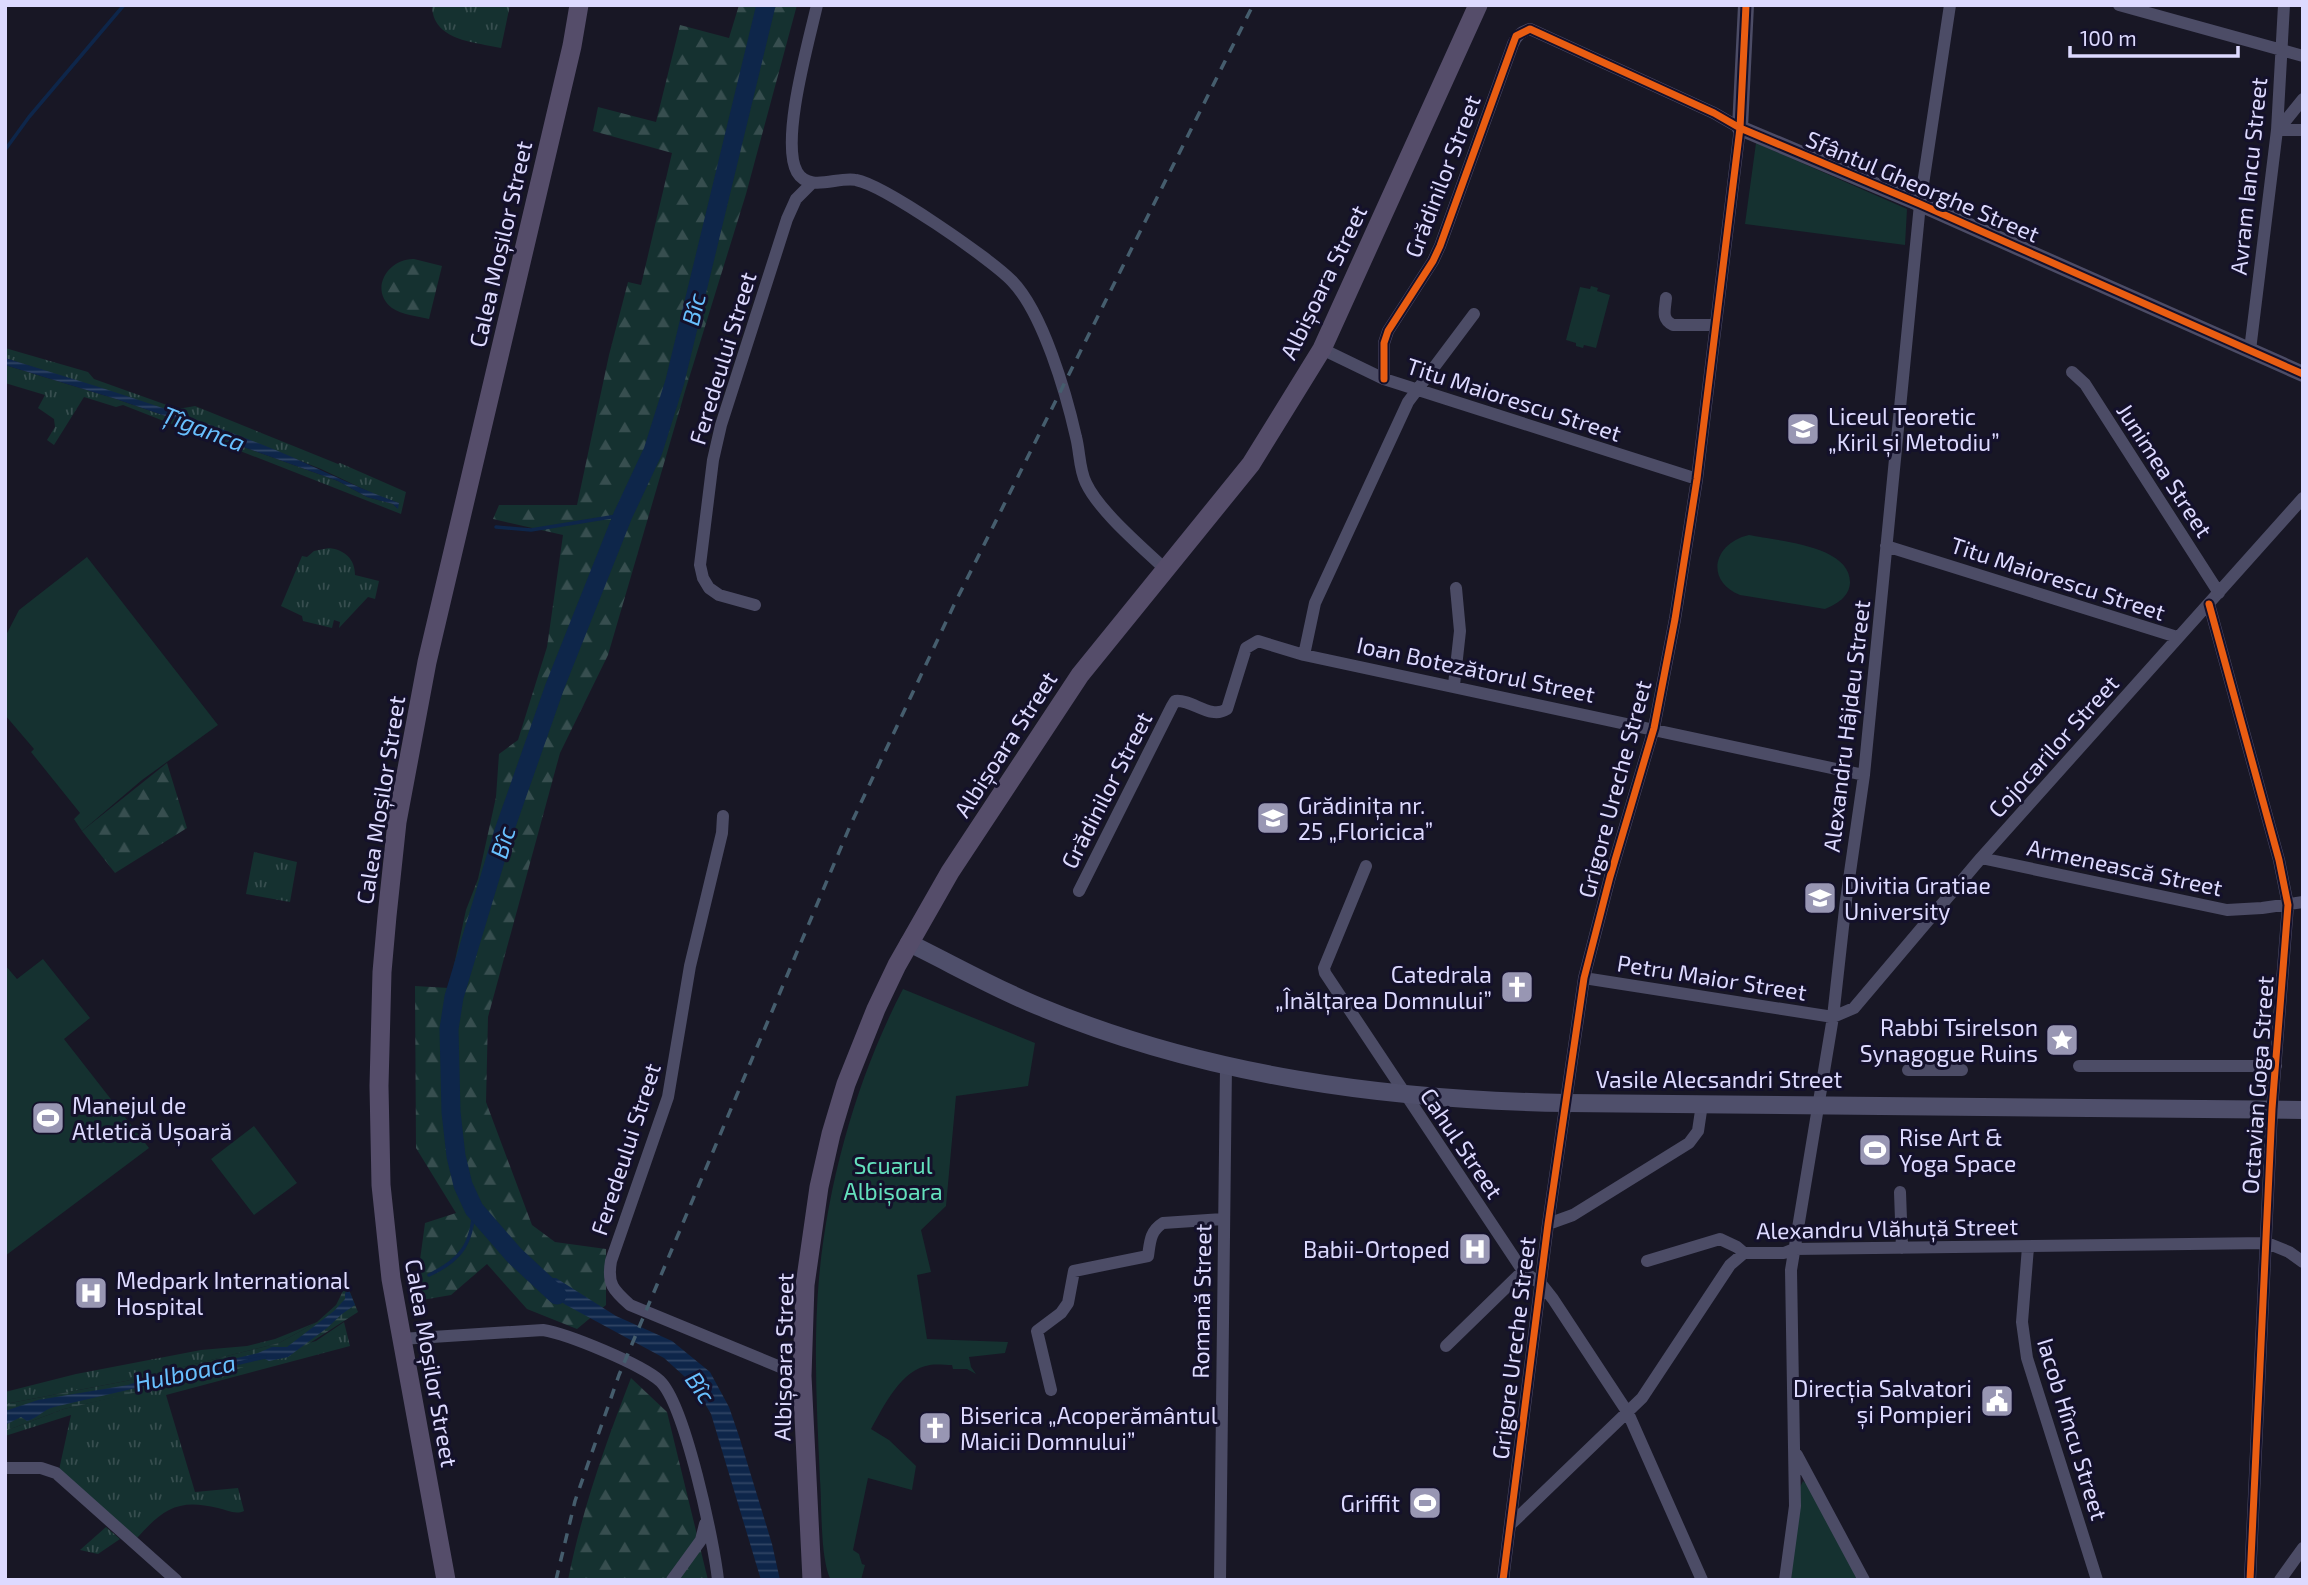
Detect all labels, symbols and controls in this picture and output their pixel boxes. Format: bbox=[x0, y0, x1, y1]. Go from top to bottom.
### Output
scale bar bbox=[2070, 14, 2238, 58]
text: 100 m bbox=[2080, 25, 2137, 50]
street label: Avram Iancu Street bbox=[2224, 76, 2272, 276]
street label: Grădinilor Street bbox=[1398, 91, 1486, 261]
street label: Sfântul Gheorghe Street bbox=[1802, 124, 2044, 248]
street label: Calea Moșilor Street bbox=[463, 138, 539, 350]
street label: Albișoara Street bbox=[1274, 200, 1374, 365]
street label: Feredeului Street bbox=[682, 268, 762, 448]
water label: Bîc bbox=[675, 289, 711, 328]
street label: Titu Maiorescu Street bbox=[1403, 351, 1625, 447]
street label: Junimea Street bbox=[2111, 398, 2219, 542]
water label: Țîganca bbox=[158, 399, 249, 459]
place label: Liceul Teoretic „Kiril și Metodiu” bbox=[1828, 402, 2000, 458]
school or university icon: Liceul Teoretic „Kiril și Metodiu” bbox=[1784, 410, 1822, 448]
street label: Titu Maiorescu Street bbox=[1947, 530, 2169, 626]
street label: Alexandru Hâjdeu Street bbox=[1817, 598, 1875, 854]
street label: Ioan Botezătorul Street bbox=[1355, 630, 1598, 708]
street label: Albișoara Street bbox=[947, 666, 1064, 823]
street label: Cojocarilor Street bbox=[1982, 669, 2124, 823]
street label: Grigore Ureche Street bbox=[1571, 677, 1657, 901]
street label: Calea Moșilor Street bbox=[350, 693, 412, 907]
street label: Grădinilor Street bbox=[1054, 707, 1158, 873]
place label: Grădinița nr. 25 „Floricica” bbox=[1298, 791, 1433, 845]
school or university icon: Grădinița nr. 25 „Floricica” bbox=[1254, 799, 1292, 837]
water label: Bîc bbox=[483, 822, 521, 862]
street label: Armenească Street bbox=[2025, 833, 2225, 901]
place label: Divitia Gratiae University bbox=[1844, 871, 1991, 925]
school or university icon: Divitia Gratiae University bbox=[1801, 879, 1839, 917]
street label: Petru Maior Street bbox=[1615, 948, 1809, 1006]
place label: Catedrala „Înălțarea Domnului” bbox=[1275, 960, 1492, 1016]
church icon: Catedrala „Înălțarea Domnului” bbox=[1498, 968, 1536, 1006]
street label: Octavian Goga Street bbox=[2235, 975, 2279, 1195]
place label: Rabbi Tsirelson Synagogue Ruins bbox=[1860, 1013, 2038, 1067]
place icon: Rabbi Tsirelson Synagogue Ruins bbox=[2043, 1021, 2081, 1059]
street label: Feredeului Street bbox=[584, 1059, 666, 1238]
street label: Vasile Alecsandri Street bbox=[1596, 1065, 1843, 1093]
street label: Cahul Street bbox=[1415, 1082, 1509, 1204]
place label: Manejul de Atletică Ușoară bbox=[72, 1091, 232, 1147]
sports icon: Manejul de Atletică Ușoară bbox=[29, 1099, 67, 1137]
place label: Rise Art & Yoga Space bbox=[1899, 1123, 2016, 1177]
sports icon: Rise Art & Yoga Space bbox=[1856, 1131, 1894, 1169]
park label: Scuarul Albișoara bbox=[843, 1151, 943, 1207]
street label: Alexandru Vlăhuță Street bbox=[1756, 1212, 2019, 1246]
street label: Romană Street bbox=[1186, 1223, 1216, 1379]
hospital icon: Babii-Ortoped bbox=[1456, 1230, 1494, 1268]
place label: Babii-Ortoped bbox=[1303, 1235, 1450, 1263]
street label: Grigore Ureche Street bbox=[1485, 1235, 1541, 1461]
street label: Calea Moșilor Street bbox=[398, 1257, 464, 1470]
place label: Medpark International Hospital bbox=[116, 1266, 350, 1320]
street label: Albișoara Street bbox=[768, 1272, 800, 1441]
hospital icon: Medpark International Hospital bbox=[72, 1274, 110, 1312]
street label: Iacob Hîncu Street bbox=[2032, 1335, 2114, 1524]
water label: Hulboaca bbox=[132, 1347, 238, 1397]
water label: Bîc bbox=[680, 1365, 722, 1409]
place label: Direcția Salvatori și Pompieri bbox=[1793, 1374, 1972, 1430]
public building icon: Direcția Salvatori și Pompieri bbox=[1978, 1382, 2016, 1420]
place label: Biserica „Acoperământul Maicii Domnului” bbox=[960, 1401, 1218, 1455]
church icon: Biserica „Acoperământul Maicii Domnului” bbox=[916, 1409, 954, 1447]
sports icon: Griffit bbox=[1406, 1484, 1444, 1522]
place label: Griffit bbox=[1340, 1489, 1400, 1517]

